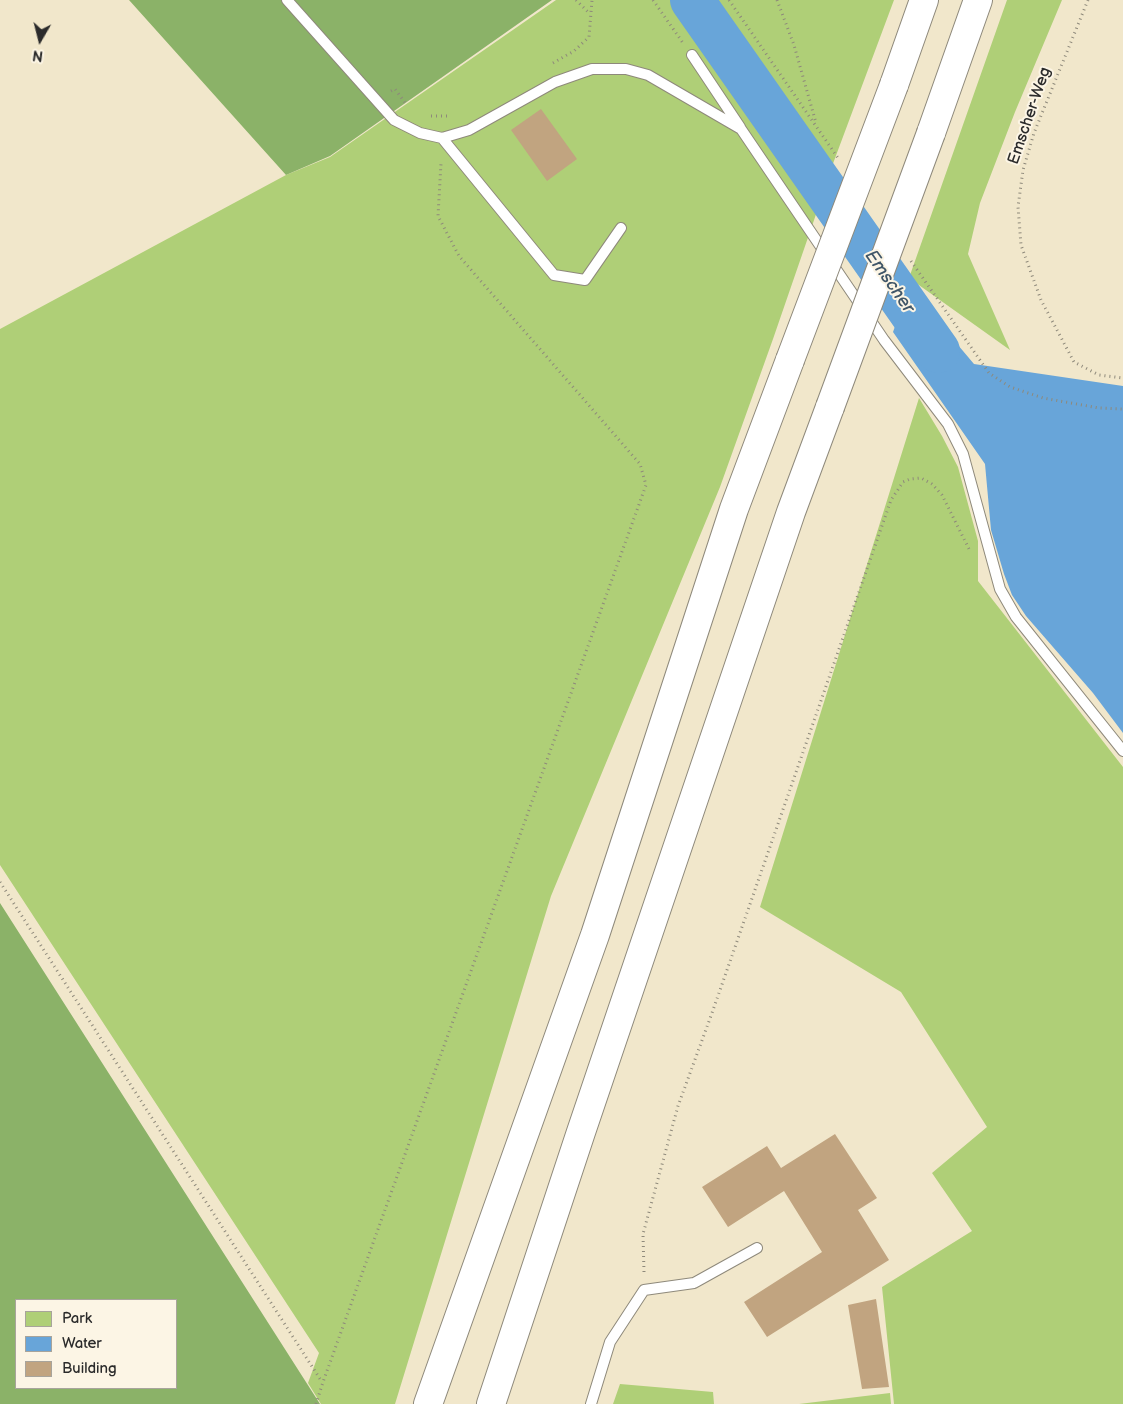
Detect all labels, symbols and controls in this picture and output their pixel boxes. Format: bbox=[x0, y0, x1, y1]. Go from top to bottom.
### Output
north arrow bbox=[15, 15, 65, 65]
text: N bbox=[31, 46, 44, 64]
street label: Emscher-Weg bbox=[1004, 65, 1056, 167]
water label: Emscher bbox=[859, 246, 919, 318]
legend bbox=[15, 1299, 178, 1389]
text: Park bbox=[62, 1309, 92, 1328]
text: Water bbox=[62, 1334, 102, 1353]
text: Building bbox=[62, 1359, 117, 1378]

